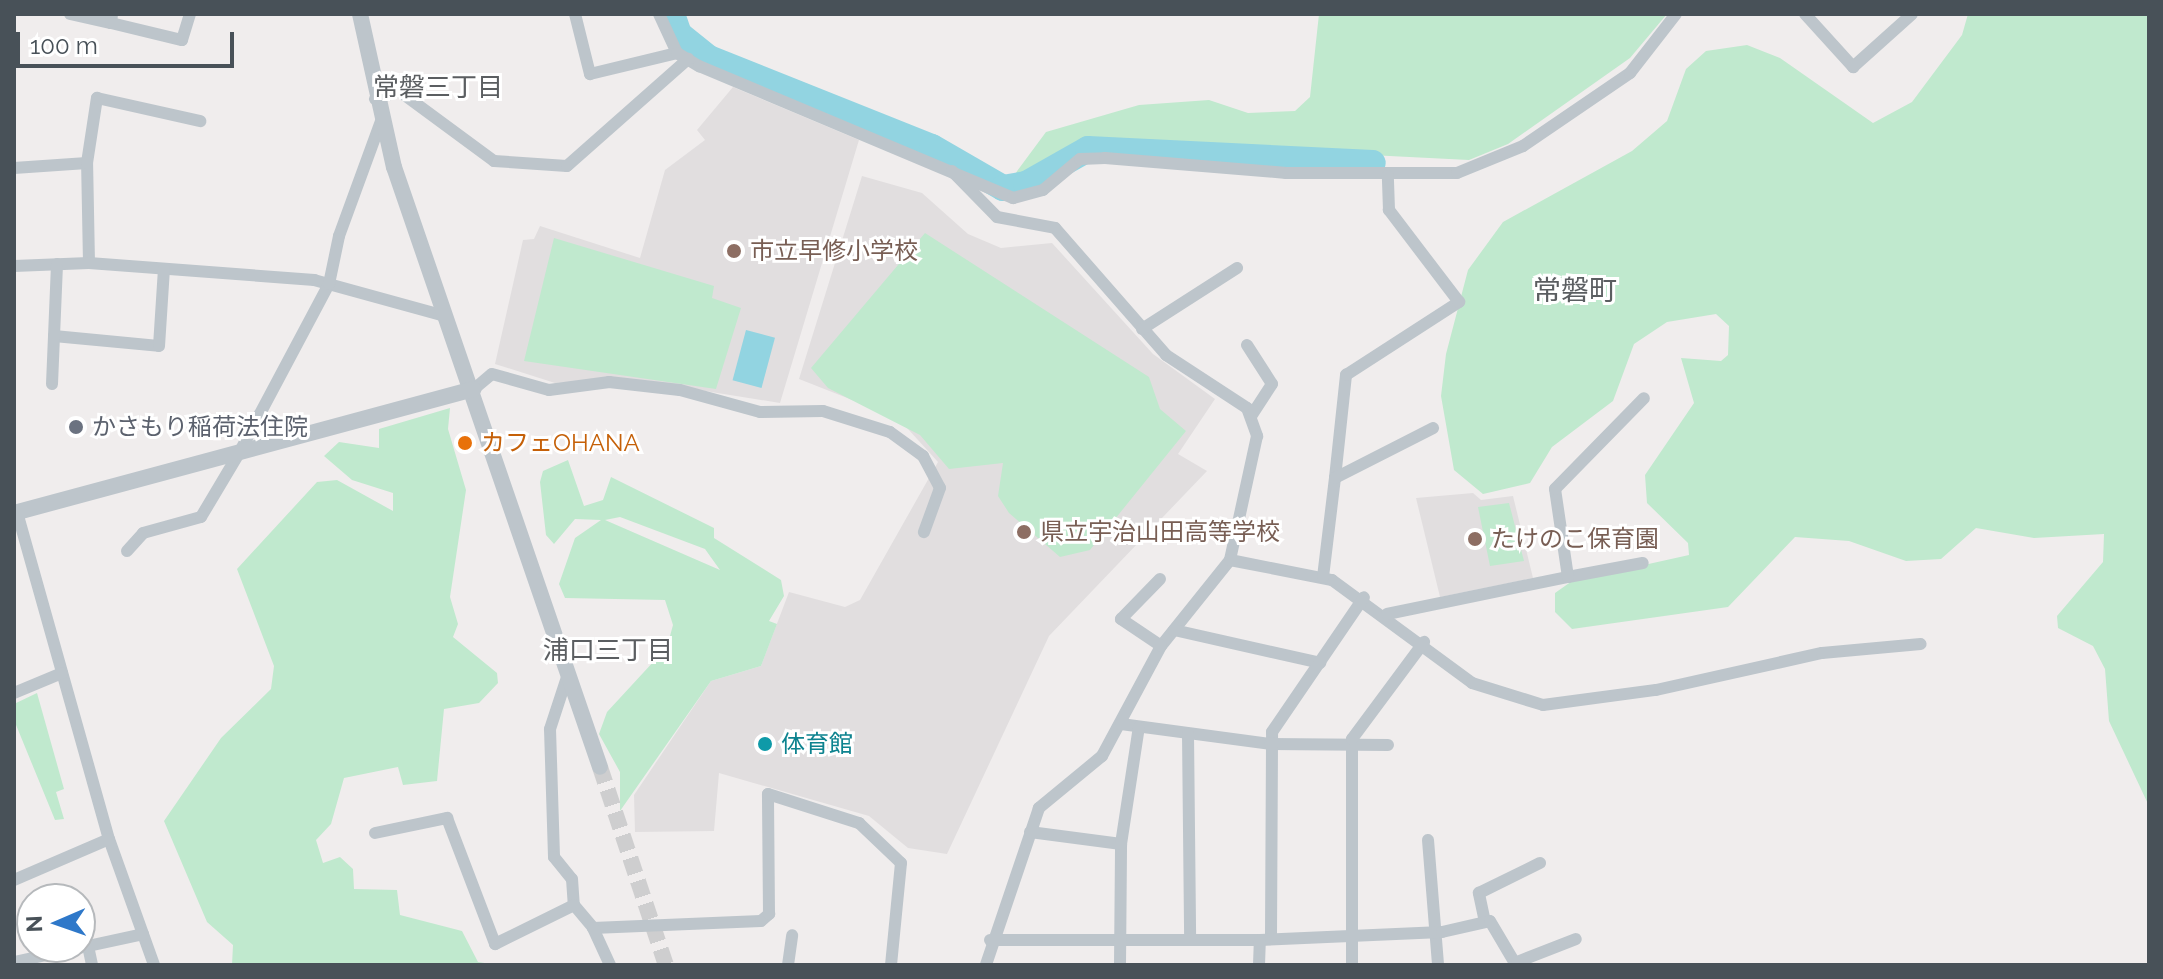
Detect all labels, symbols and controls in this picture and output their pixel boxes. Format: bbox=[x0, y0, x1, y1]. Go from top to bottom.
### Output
scale bar bbox=[20, 16, 238, 66]
text: 100 m bbox=[30, 31, 98, 60]
district label: 常磐三丁目 bbox=[373, 72, 503, 104]
place label: 市立早修小学校 bbox=[750, 237, 918, 265]
marker: 市立早修小学校 bbox=[725, 242, 743, 260]
district label: 常磐町 bbox=[1533, 274, 1617, 308]
place label: かさもり稲荷法住院 bbox=[92, 413, 308, 441]
marker: かさもり稲荷法住院 bbox=[67, 418, 85, 436]
place label: カフェOHANA bbox=[481, 429, 640, 457]
marker: カフェOHANA bbox=[456, 434, 474, 452]
place label: 県立宇治山田高等学校 bbox=[1040, 518, 1280, 546]
marker: 県立宇治山田高等学校 bbox=[1015, 523, 1033, 541]
place label: たけのこ保育園 bbox=[1491, 525, 1659, 553]
marker: たけのこ保育園 bbox=[1466, 530, 1484, 548]
district label: 浦口三丁目 bbox=[543, 635, 673, 667]
place label: 体育館 bbox=[781, 730, 853, 758]
marker: 体育館 bbox=[756, 735, 774, 753]
north arrow bbox=[16, 883, 96, 963]
text: N bbox=[21, 915, 47, 933]

